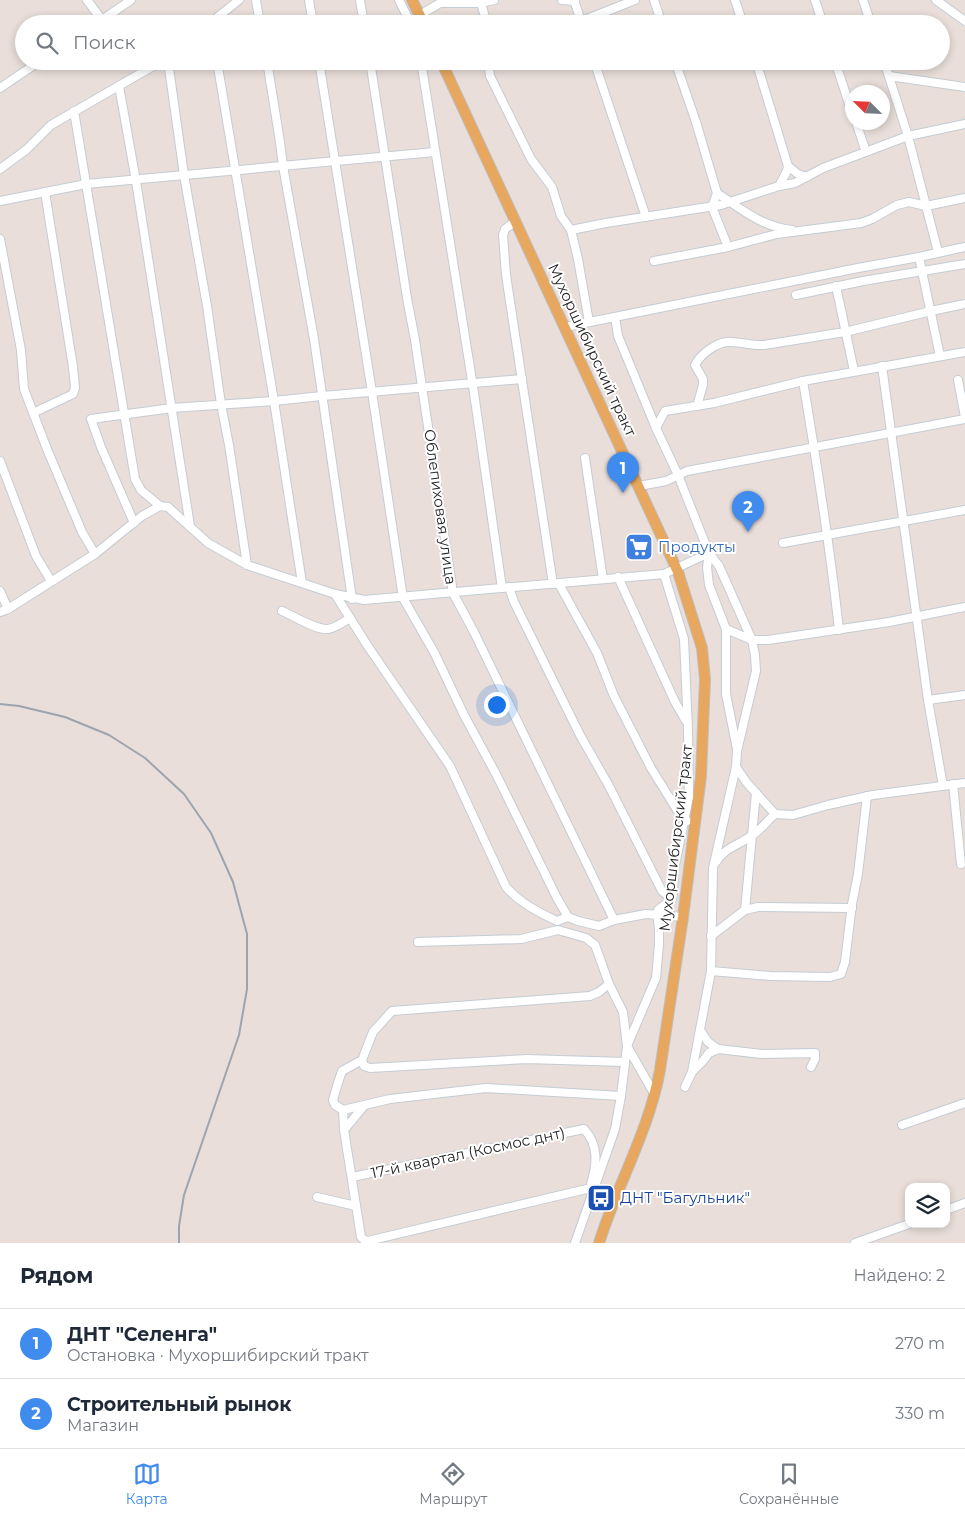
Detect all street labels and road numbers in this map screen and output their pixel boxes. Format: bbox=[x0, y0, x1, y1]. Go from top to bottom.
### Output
street label: Мухоршибирский тракт bbox=[544, 261, 641, 440]
street label: Облепиховая улица bbox=[420, 428, 461, 586]
street label: Мухоршибирский тракт bbox=[655, 743, 697, 932]
street label: 17-й квартал (Космос днт) bbox=[369, 1123, 567, 1182]

